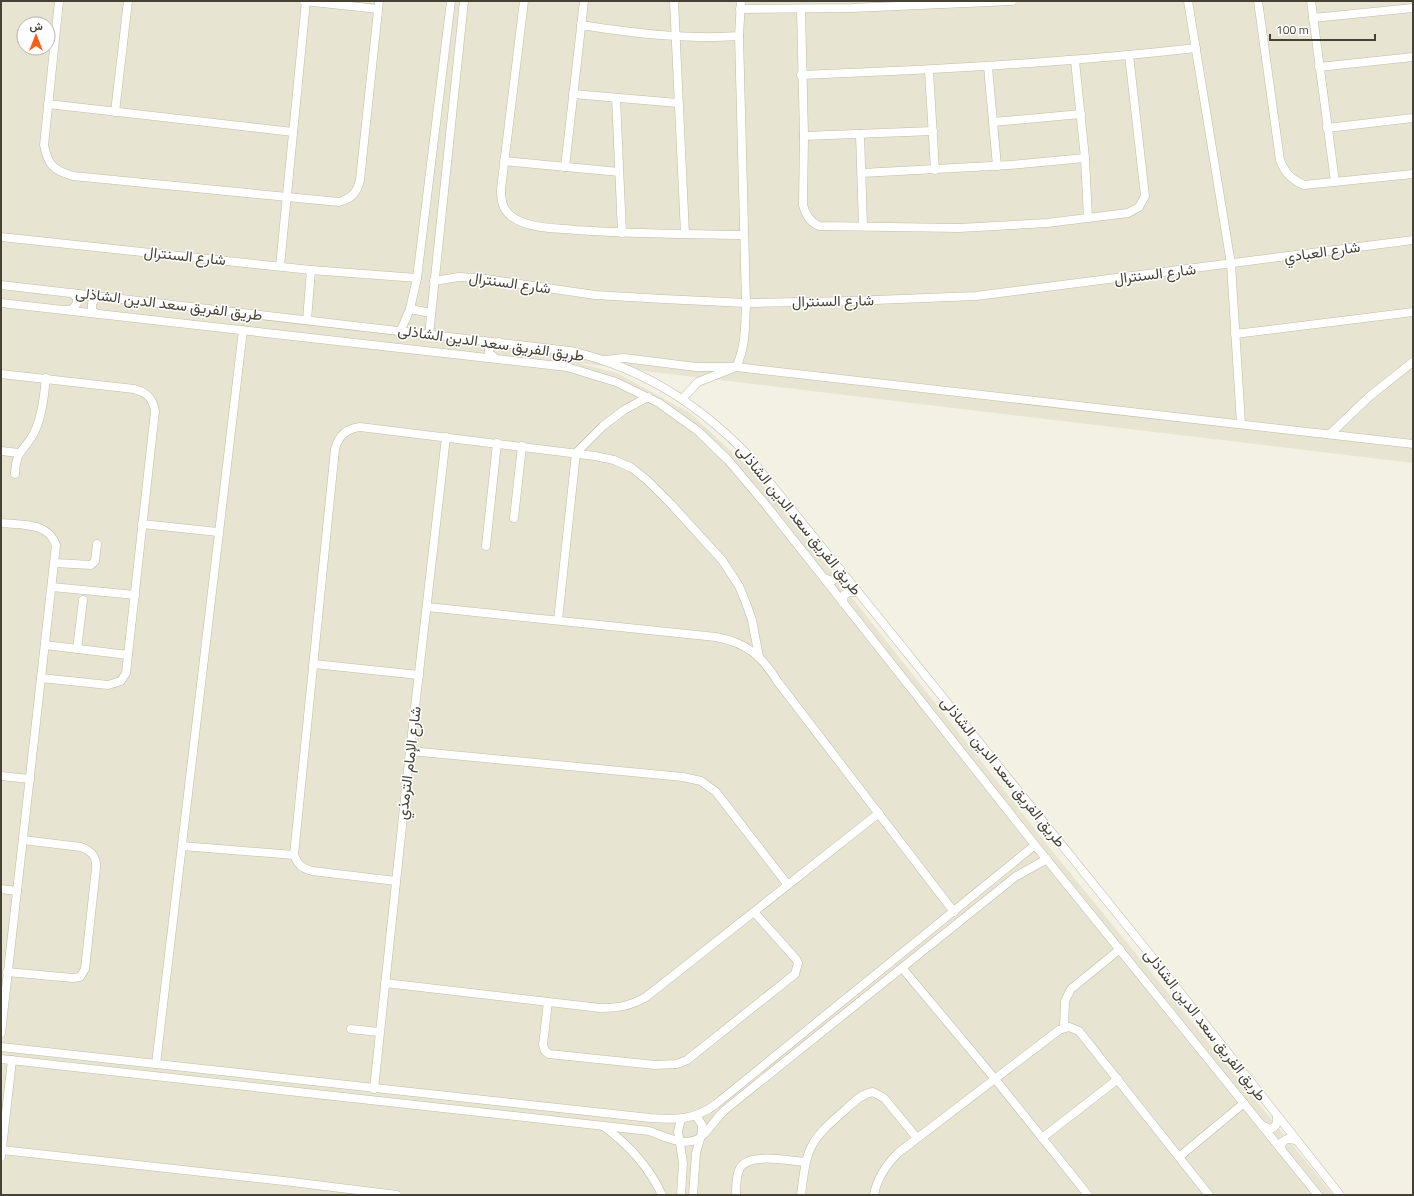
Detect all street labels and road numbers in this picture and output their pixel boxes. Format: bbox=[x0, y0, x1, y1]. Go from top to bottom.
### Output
street label: شارع العبادي bbox=[1282, 235, 1362, 270]
street label: شارع السنترال bbox=[143, 240, 227, 271]
street label: شارع السنترال bbox=[1113, 257, 1197, 290]
street label: شارع السنترال bbox=[468, 265, 553, 300]
street label: طريق الفريق سعد الدين الشاذلى bbox=[74, 281, 264, 326]
street label: شارع السنترال bbox=[792, 288, 874, 313]
street label: طريق الفريق سعد الدين الشاذلى bbox=[396, 318, 586, 367]
street label: طريق الفريق سعد الدين الشاذلى bbox=[731, 439, 868, 600]
street label: طريق الفريق سعد الدين الشاذلى bbox=[935, 691, 1072, 852]
street label: شارع الإمام الترمذي bbox=[390, 705, 429, 821]
street label: طريق الفريق سعد الدين الشاذلى bbox=[1138, 944, 1272, 1106]

